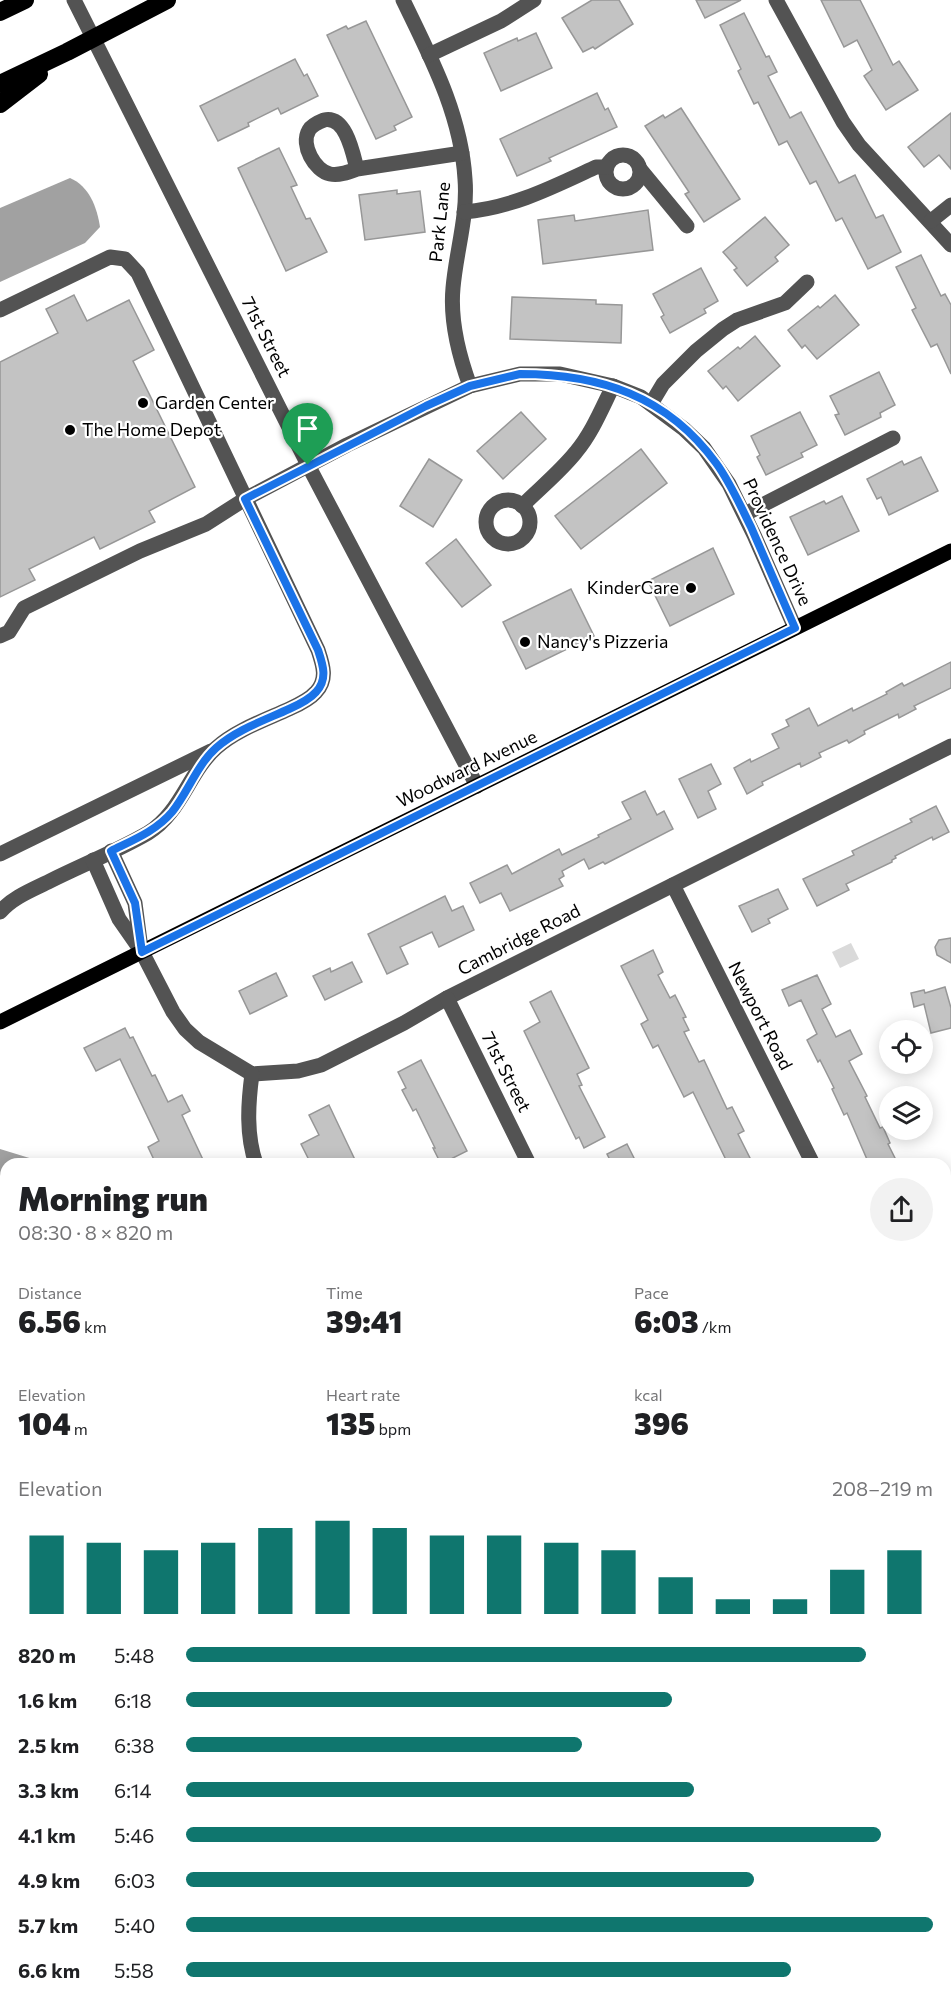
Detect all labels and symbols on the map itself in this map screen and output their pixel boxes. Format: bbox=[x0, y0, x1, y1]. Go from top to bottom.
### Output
street label: Park Lane bbox=[424, 181, 454, 263]
street label: 71st Street bbox=[237, 293, 296, 380]
place label: Garden Center bbox=[155, 391, 274, 413]
marker: Garden Center bbox=[136, 396, 150, 410]
pin bbox=[282, 403, 333, 465]
place label: The Home Depot bbox=[82, 418, 221, 440]
marker: The Home Depot bbox=[63, 423, 77, 437]
street label: Providence Drive bbox=[739, 474, 817, 609]
place label: KinderCare bbox=[587, 576, 679, 598]
marker: KinderCare bbox=[684, 581, 698, 595]
place label: Nancy's Pizzeria bbox=[537, 630, 668, 652]
marker: Nancy's Pizzeria bbox=[518, 635, 532, 649]
street label: Woodward Avenue bbox=[393, 725, 540, 812]
street label: Cambridge Road bbox=[453, 899, 584, 980]
street label: Newport Road bbox=[724, 958, 798, 1073]
street label: 71st Street bbox=[477, 1028, 536, 1115]

